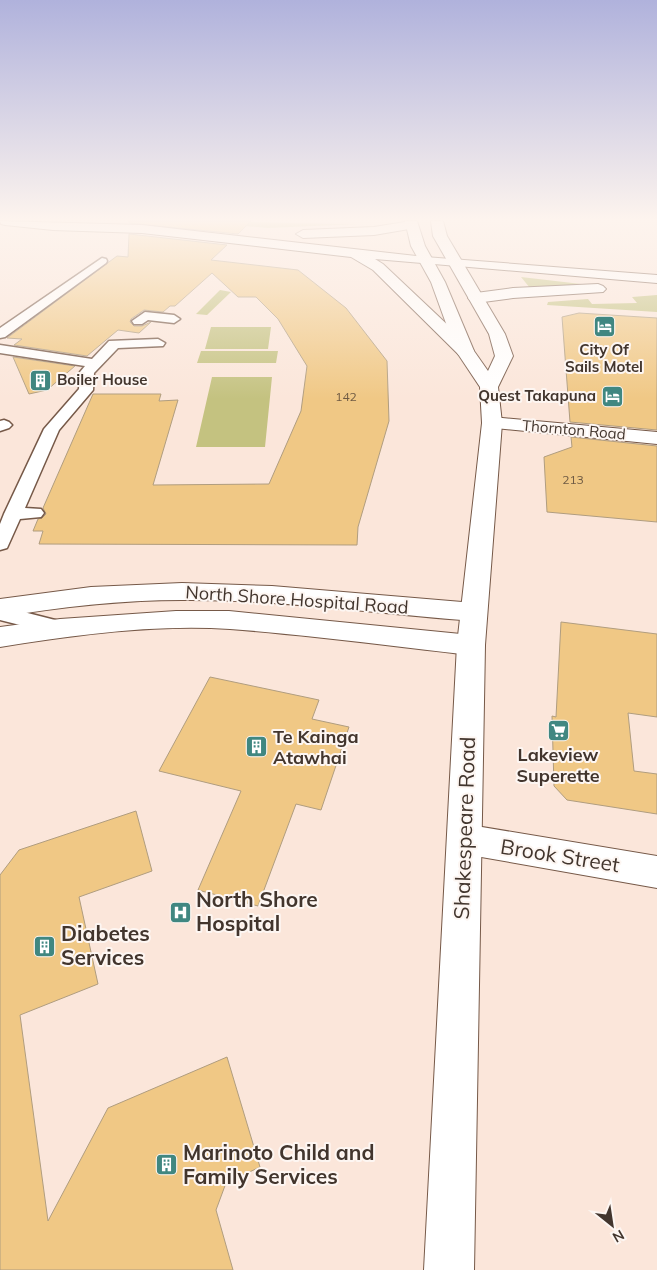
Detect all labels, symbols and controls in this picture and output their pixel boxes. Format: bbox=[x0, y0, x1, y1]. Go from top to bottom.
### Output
hotel icon: City Of Sails Motel bbox=[592, 315, 616, 339]
place label: City Of Sails Motel bbox=[565, 340, 643, 376]
building icon: Boiler House bbox=[29, 368, 53, 392]
place label: Boiler House bbox=[57, 370, 147, 389]
hotel icon: Quest Takapuna bbox=[600, 384, 624, 408]
place label: Quest Takapuna bbox=[478, 386, 596, 405]
house number: 142 bbox=[335, 389, 357, 404]
street label: Thornton Road bbox=[521, 416, 627, 443]
house number: 213 bbox=[562, 472, 584, 487]
street label: North Shore Hospital Road bbox=[185, 580, 409, 619]
supermarket icon: Lakeview Superette bbox=[546, 718, 570, 742]
place label: Te Kainga Atawhai bbox=[273, 725, 359, 769]
building icon: Te Kainga Atawhai bbox=[245, 735, 269, 759]
street label: Shakespeare Road bbox=[448, 736, 480, 920]
place label: Lakeview Superette bbox=[516, 743, 600, 787]
street label: Brook Street bbox=[499, 833, 622, 877]
place label: North Shore Hospital bbox=[196, 886, 318, 936]
hospital icon: North Shore Hospital bbox=[168, 900, 192, 924]
place label: Diabetes Services bbox=[61, 920, 150, 970]
building icon: Diabetes Services bbox=[33, 934, 57, 958]
place label: Marinoto Child and Family Services bbox=[183, 1139, 375, 1189]
building icon: Marinoto Child and Family Services bbox=[155, 1153, 179, 1177]
north arrow bbox=[587, 1200, 637, 1250]
text: N bbox=[609, 1226, 628, 1247]

